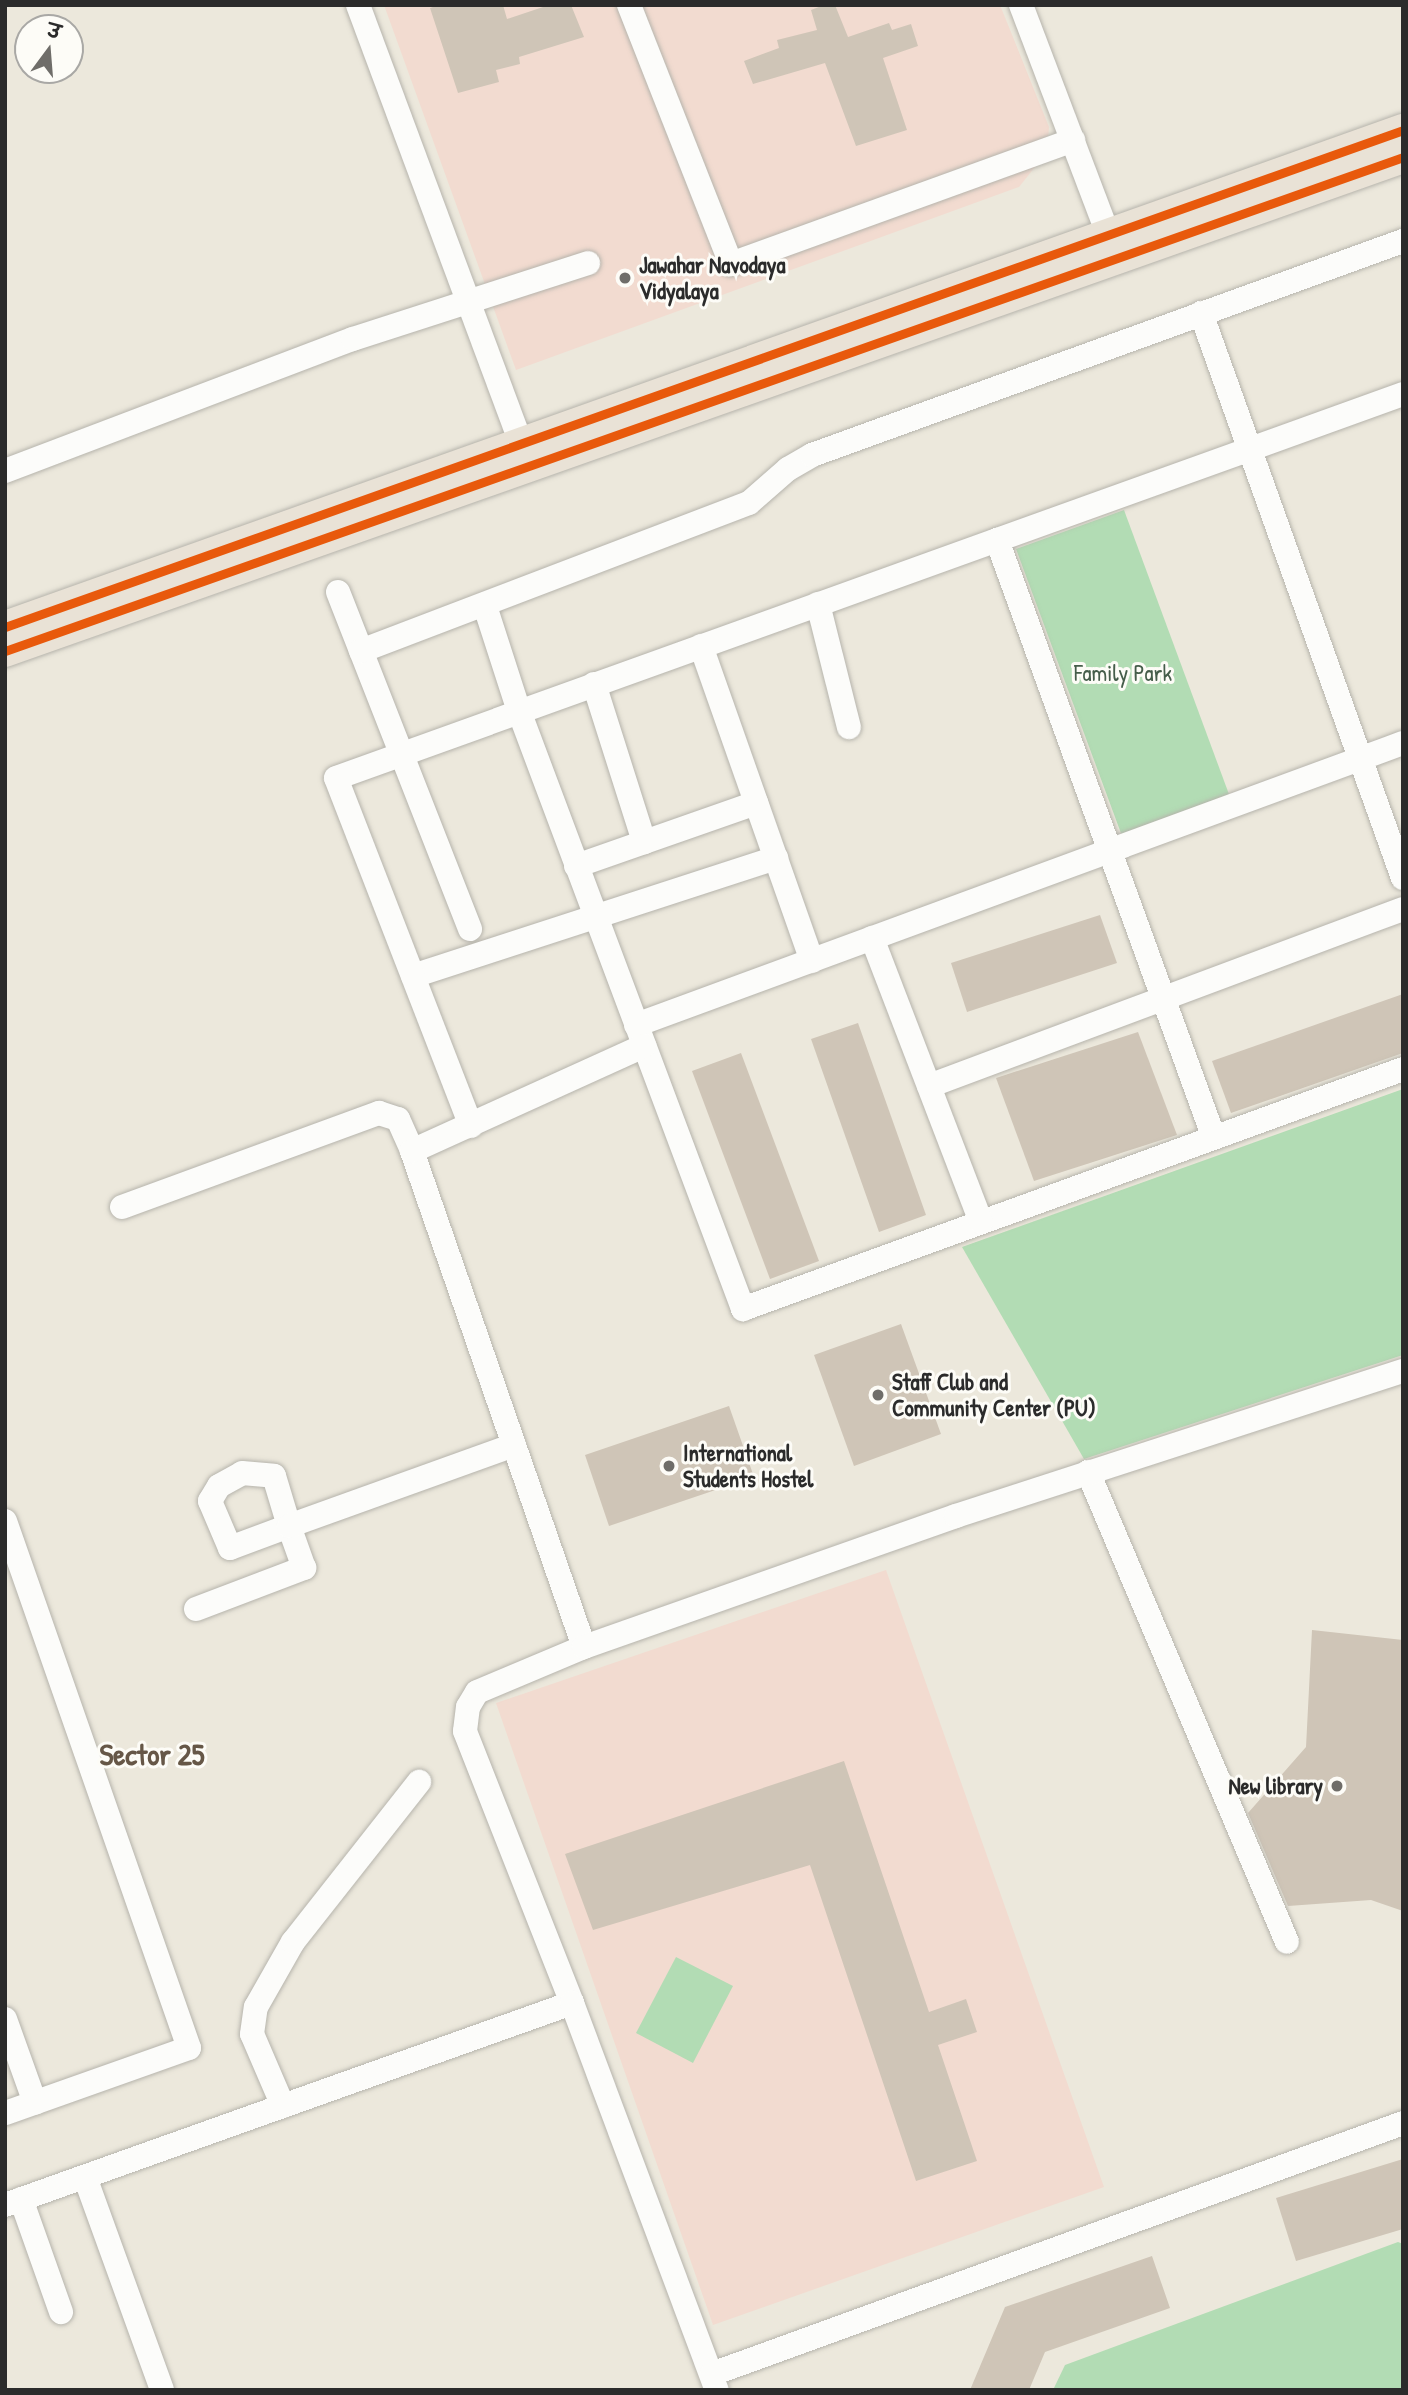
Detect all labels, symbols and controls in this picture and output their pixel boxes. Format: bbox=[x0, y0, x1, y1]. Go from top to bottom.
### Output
north arrow bbox=[14, 14, 84, 84]
text: उ bbox=[45, 16, 64, 45]
place label: Jawahar Navodaya Vidyalaya bbox=[639, 251, 785, 305]
marker: Jawahar Navodaya Vidyalaya bbox=[617, 270, 633, 286]
park label: Family Park bbox=[1074, 659, 1172, 687]
place label: Staff Club and Community Center (PU) bbox=[892, 1368, 1096, 1422]
marker: Staff Club and Community Center (PU) bbox=[870, 1387, 886, 1403]
place label: International Students Hostel bbox=[683, 1439, 813, 1493]
marker: International Students Hostel bbox=[661, 1458, 677, 1474]
district label: Sector 25 bbox=[100, 1736, 204, 1772]
place label: New library bbox=[1228, 1772, 1323, 1800]
marker: New library bbox=[1329, 1778, 1345, 1794]

